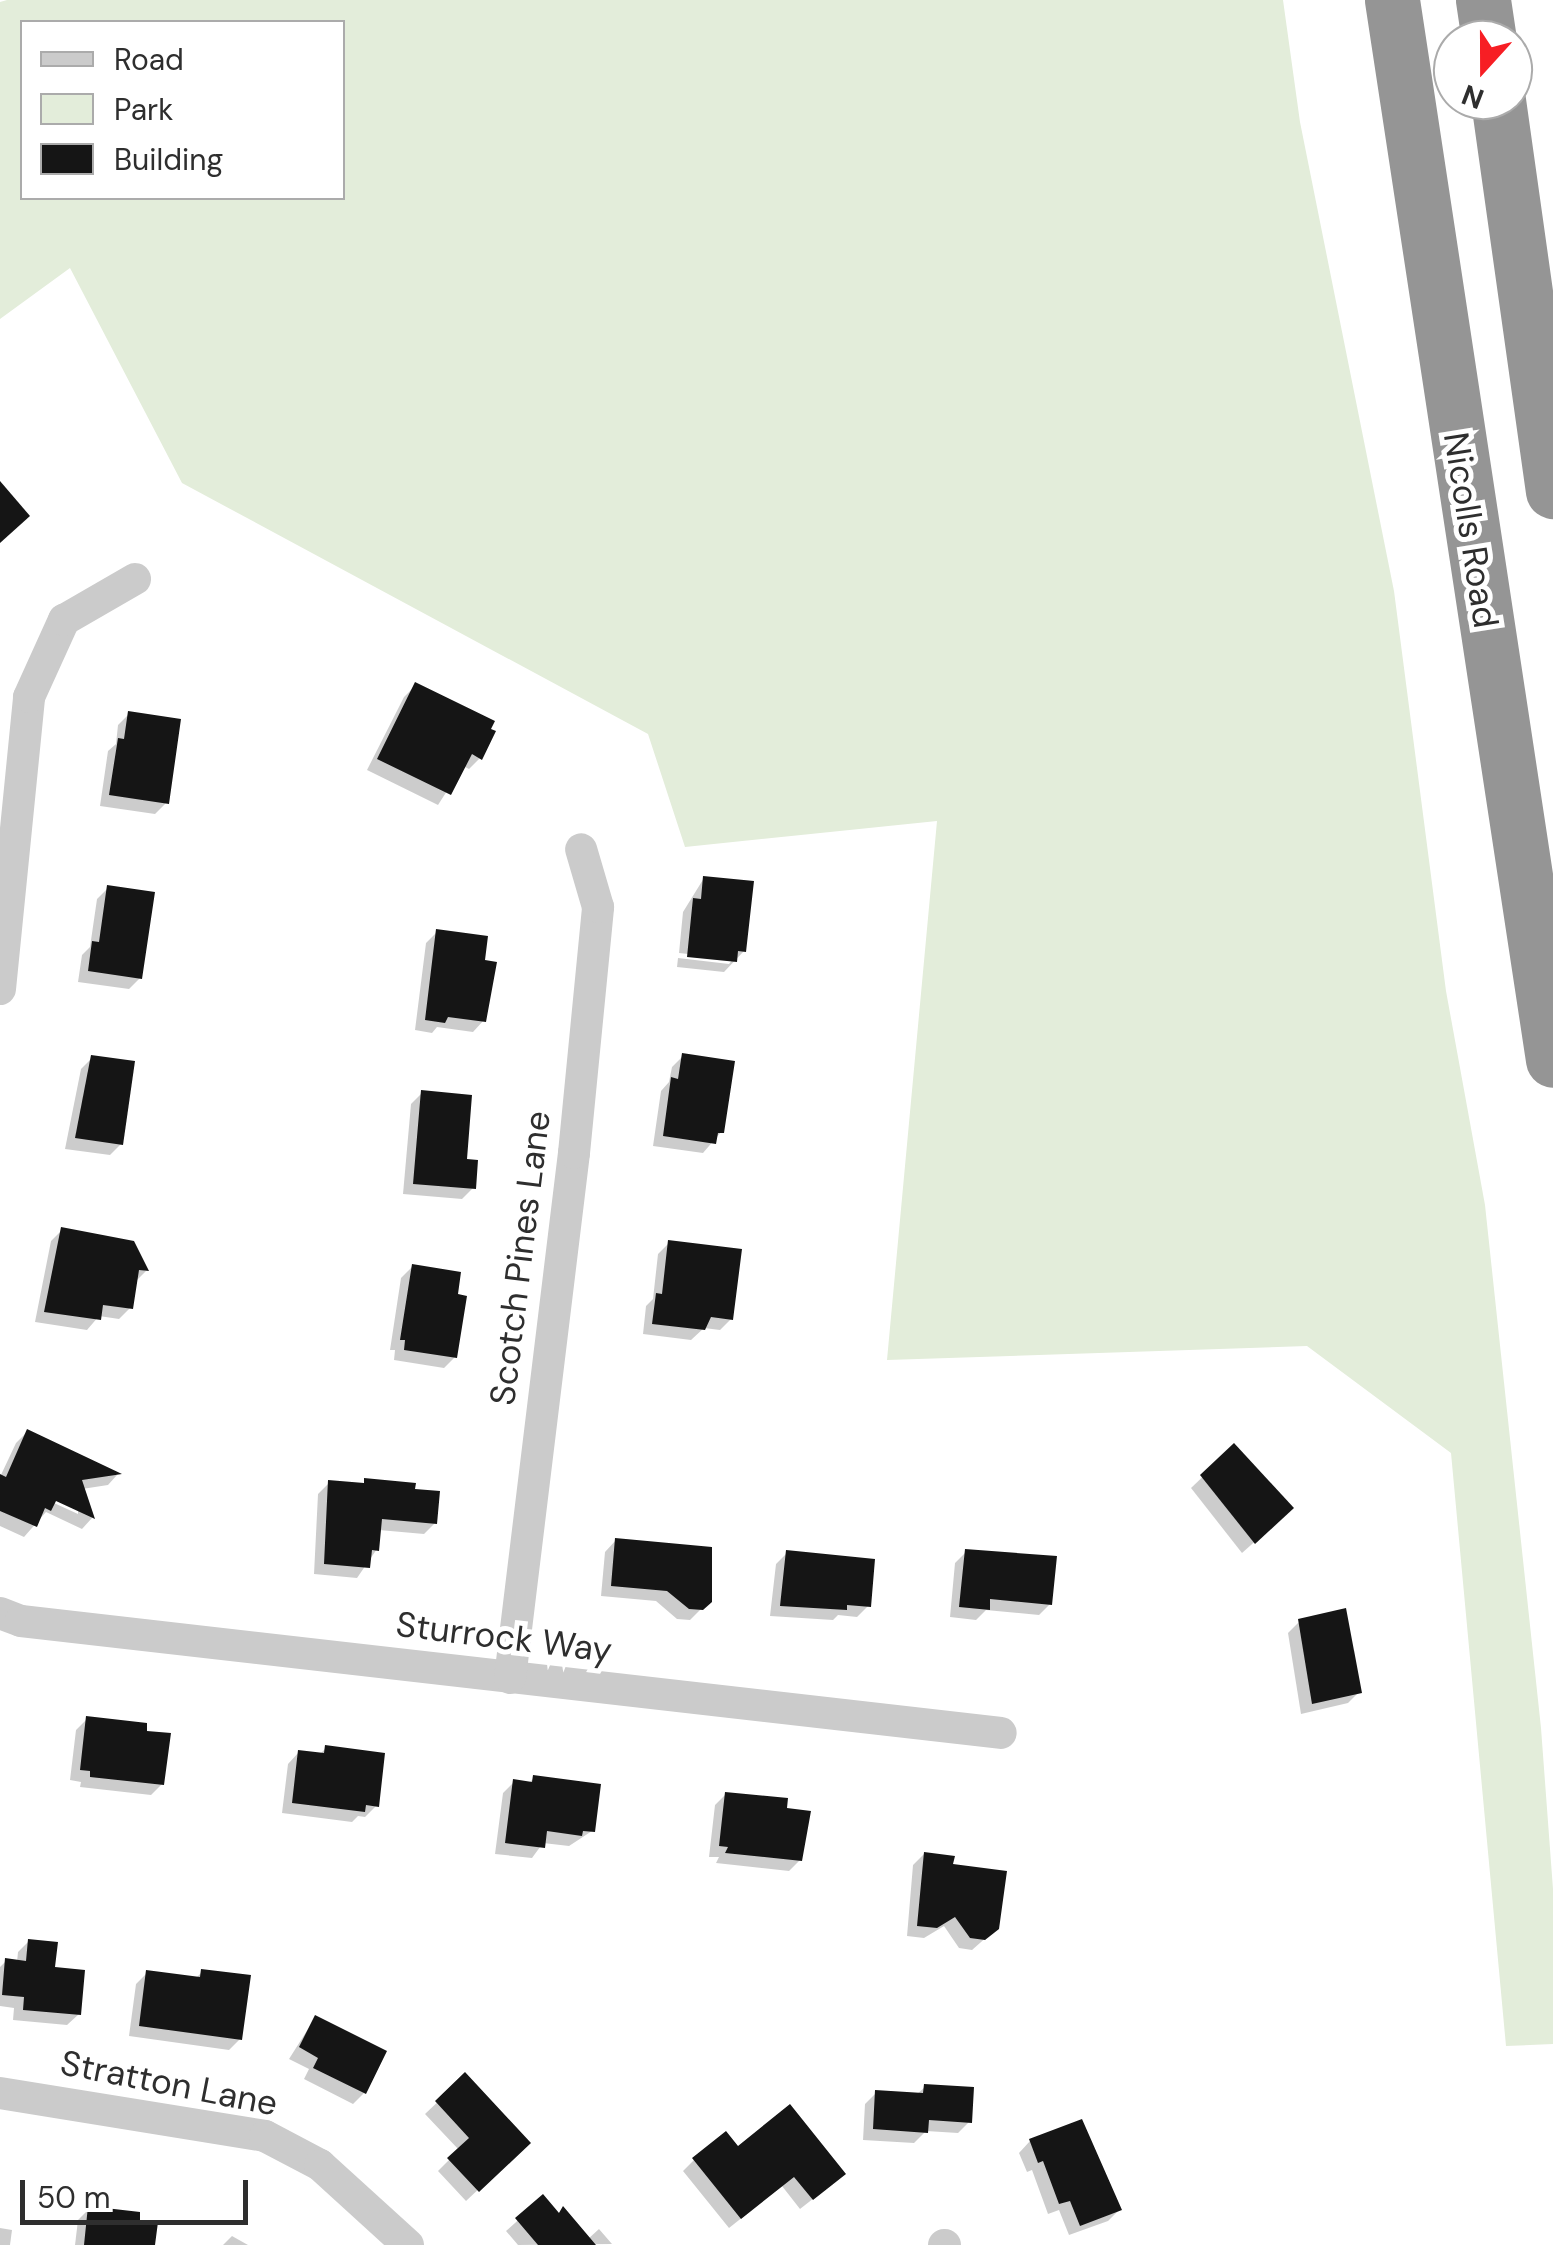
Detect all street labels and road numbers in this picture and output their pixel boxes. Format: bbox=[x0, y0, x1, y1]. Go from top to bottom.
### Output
street label: Nicolls Road bbox=[1435, 429, 1507, 631]
street label: Scotch Pines Lane bbox=[481, 1109, 559, 1407]
street label: Sturrock Way bbox=[394, 1603, 614, 1671]
street label: Stratton Lane bbox=[57, 2041, 281, 2125]

